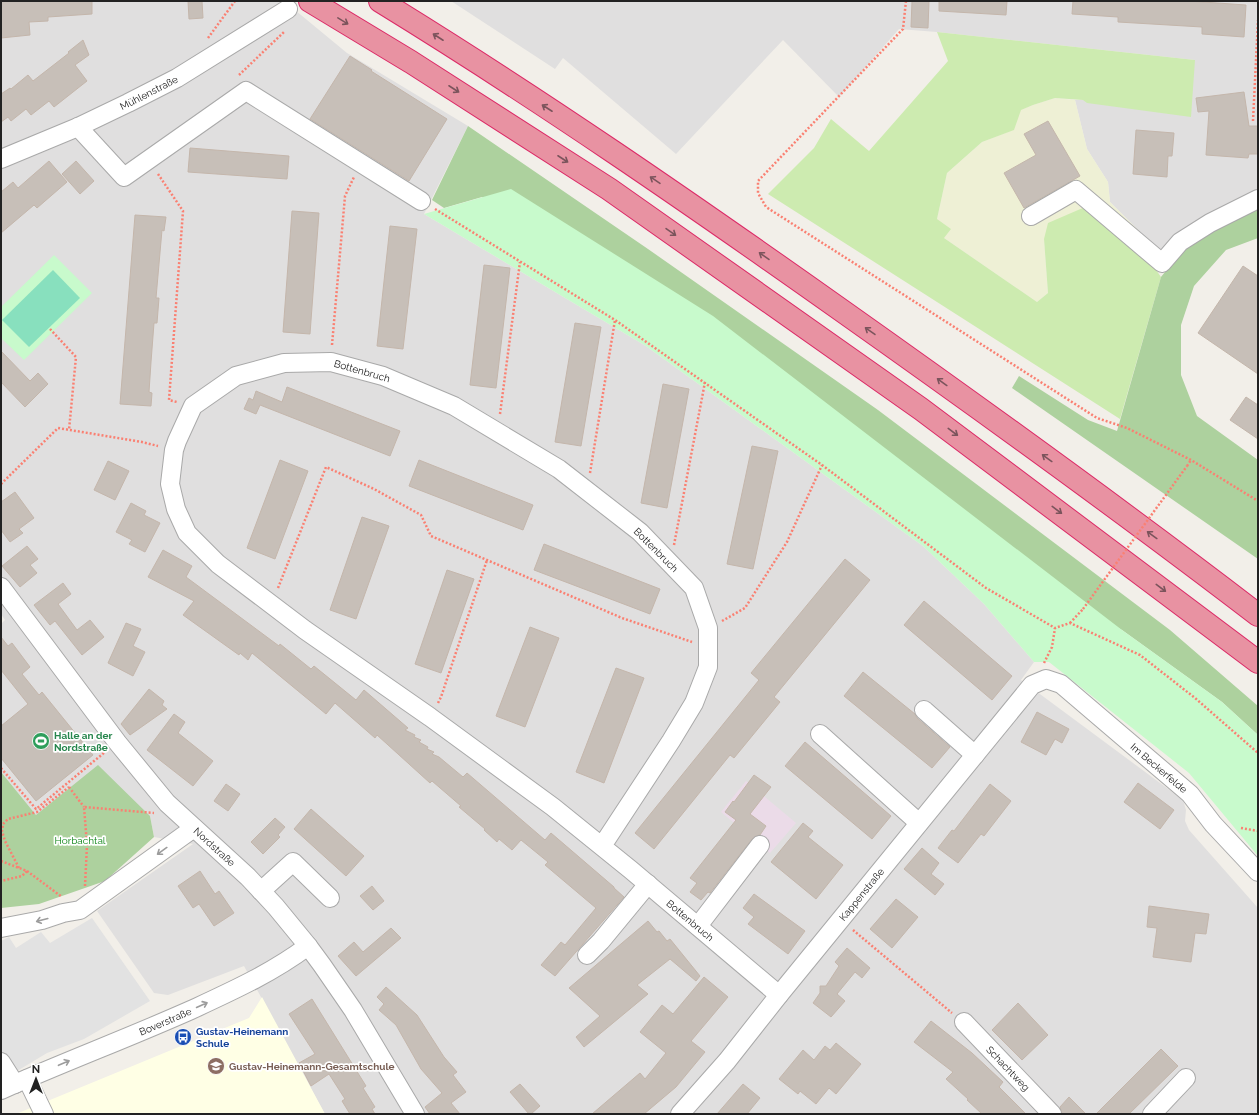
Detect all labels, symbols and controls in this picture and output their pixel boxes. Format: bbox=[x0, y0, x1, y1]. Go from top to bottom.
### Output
one-way arrow bbox=[337, 17, 348, 25]
one-way arrow bbox=[433, 33, 444, 41]
street label: Mühlenstraße bbox=[118, 73, 180, 112]
one-way arrow bbox=[448, 85, 459, 93]
one-way arrow bbox=[542, 104, 553, 112]
one-way arrow bbox=[558, 155, 569, 164]
one-way arrow bbox=[650, 176, 661, 184]
one-way arrow bbox=[665, 228, 676, 236]
one-way arrow bbox=[759, 252, 770, 260]
one-way arrow bbox=[865, 327, 876, 335]
street label: Bottenbruch bbox=[333, 358, 391, 384]
one-way arrow bbox=[936, 378, 947, 386]
one-way arrow bbox=[947, 428, 958, 437]
one-way arrow bbox=[1042, 454, 1053, 462]
one-way arrow bbox=[1051, 506, 1062, 515]
street label: Bottenbruch bbox=[632, 526, 680, 574]
one-way arrow bbox=[1147, 531, 1158, 539]
one-way arrow bbox=[1155, 584, 1166, 593]
place label: Halle an der Nordstraße bbox=[54, 730, 112, 753]
sports icon: Halle an der Nordstraße bbox=[31, 731, 51, 751]
street label: Im Beckerfelde bbox=[1129, 741, 1190, 795]
street label: Nordstraße bbox=[192, 825, 238, 868]
park label: Horbachtal bbox=[54, 835, 106, 846]
one-way arrow bbox=[157, 847, 168, 855]
street label: Kappenstraße bbox=[837, 866, 886, 923]
street label: Bottenbruch bbox=[665, 897, 716, 943]
one-way arrow bbox=[36, 917, 49, 924]
one-way arrow bbox=[196, 1001, 208, 1008]
street label: Boverstraße bbox=[137, 1005, 193, 1037]
place label: Gustav-Heinemann Schule bbox=[196, 1026, 288, 1049]
bus stop icon: Gustav-Heinemann Schule bbox=[173, 1027, 193, 1047]
street label: Schachtweg bbox=[984, 1044, 1032, 1093]
school or university icon: Gustav-Heinemann-Gesamtschule bbox=[206, 1056, 226, 1076]
north arrow bbox=[16, 1059, 56, 1099]
one-way arrow bbox=[58, 1059, 70, 1067]
place label: Gustav-Heinemann-Gesamtschule bbox=[229, 1061, 395, 1072]
text: N bbox=[32, 1063, 40, 1076]

